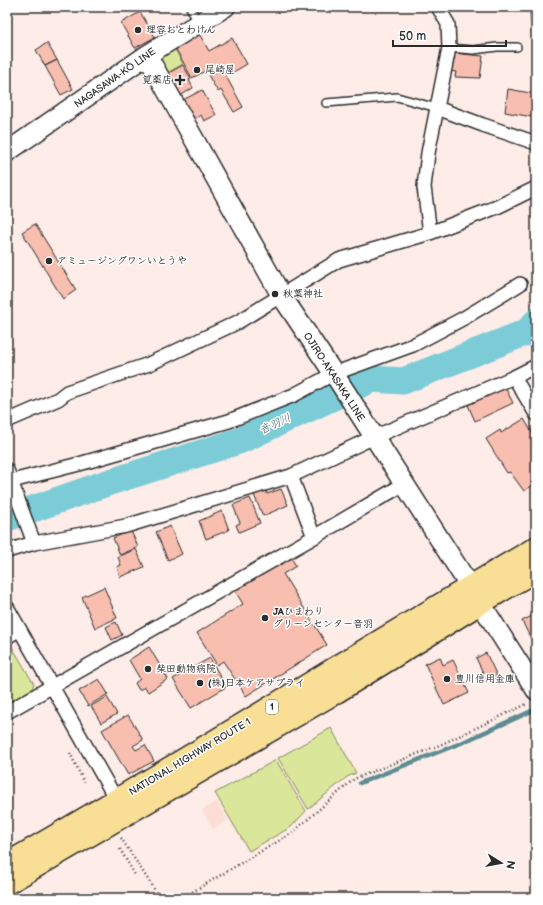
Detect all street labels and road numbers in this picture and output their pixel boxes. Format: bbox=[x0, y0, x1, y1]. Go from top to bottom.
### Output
street label: NAGASAWA-KŌ LINE bbox=[72, 45, 158, 111]
street label: OJIRO-AKASAKA LINE bbox=[301, 330, 367, 424]
road number: 1 bbox=[266, 700, 278, 714]
street label: NATIONAL HIGHWAY ROUTE 1 bbox=[127, 716, 253, 798]

